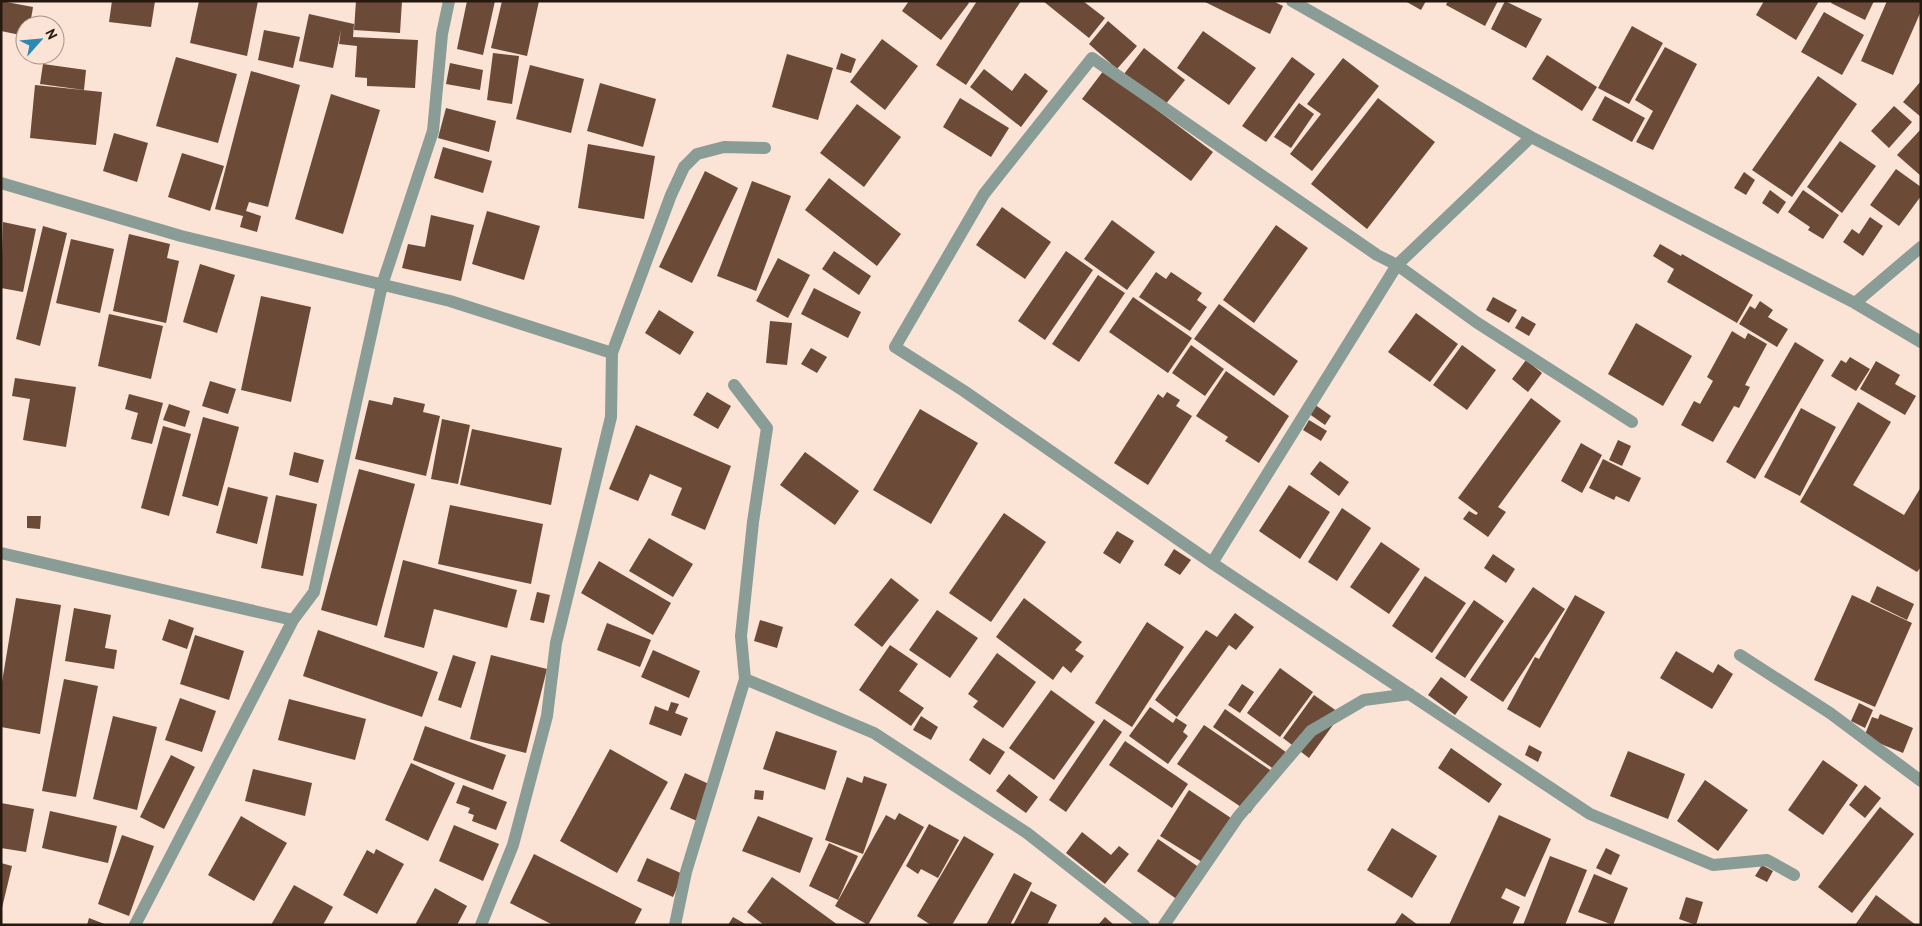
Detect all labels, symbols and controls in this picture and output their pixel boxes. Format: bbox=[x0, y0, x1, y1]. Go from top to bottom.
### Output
north arrow bbox=[15, 15, 65, 65]
text: N bbox=[41, 26, 62, 42]

